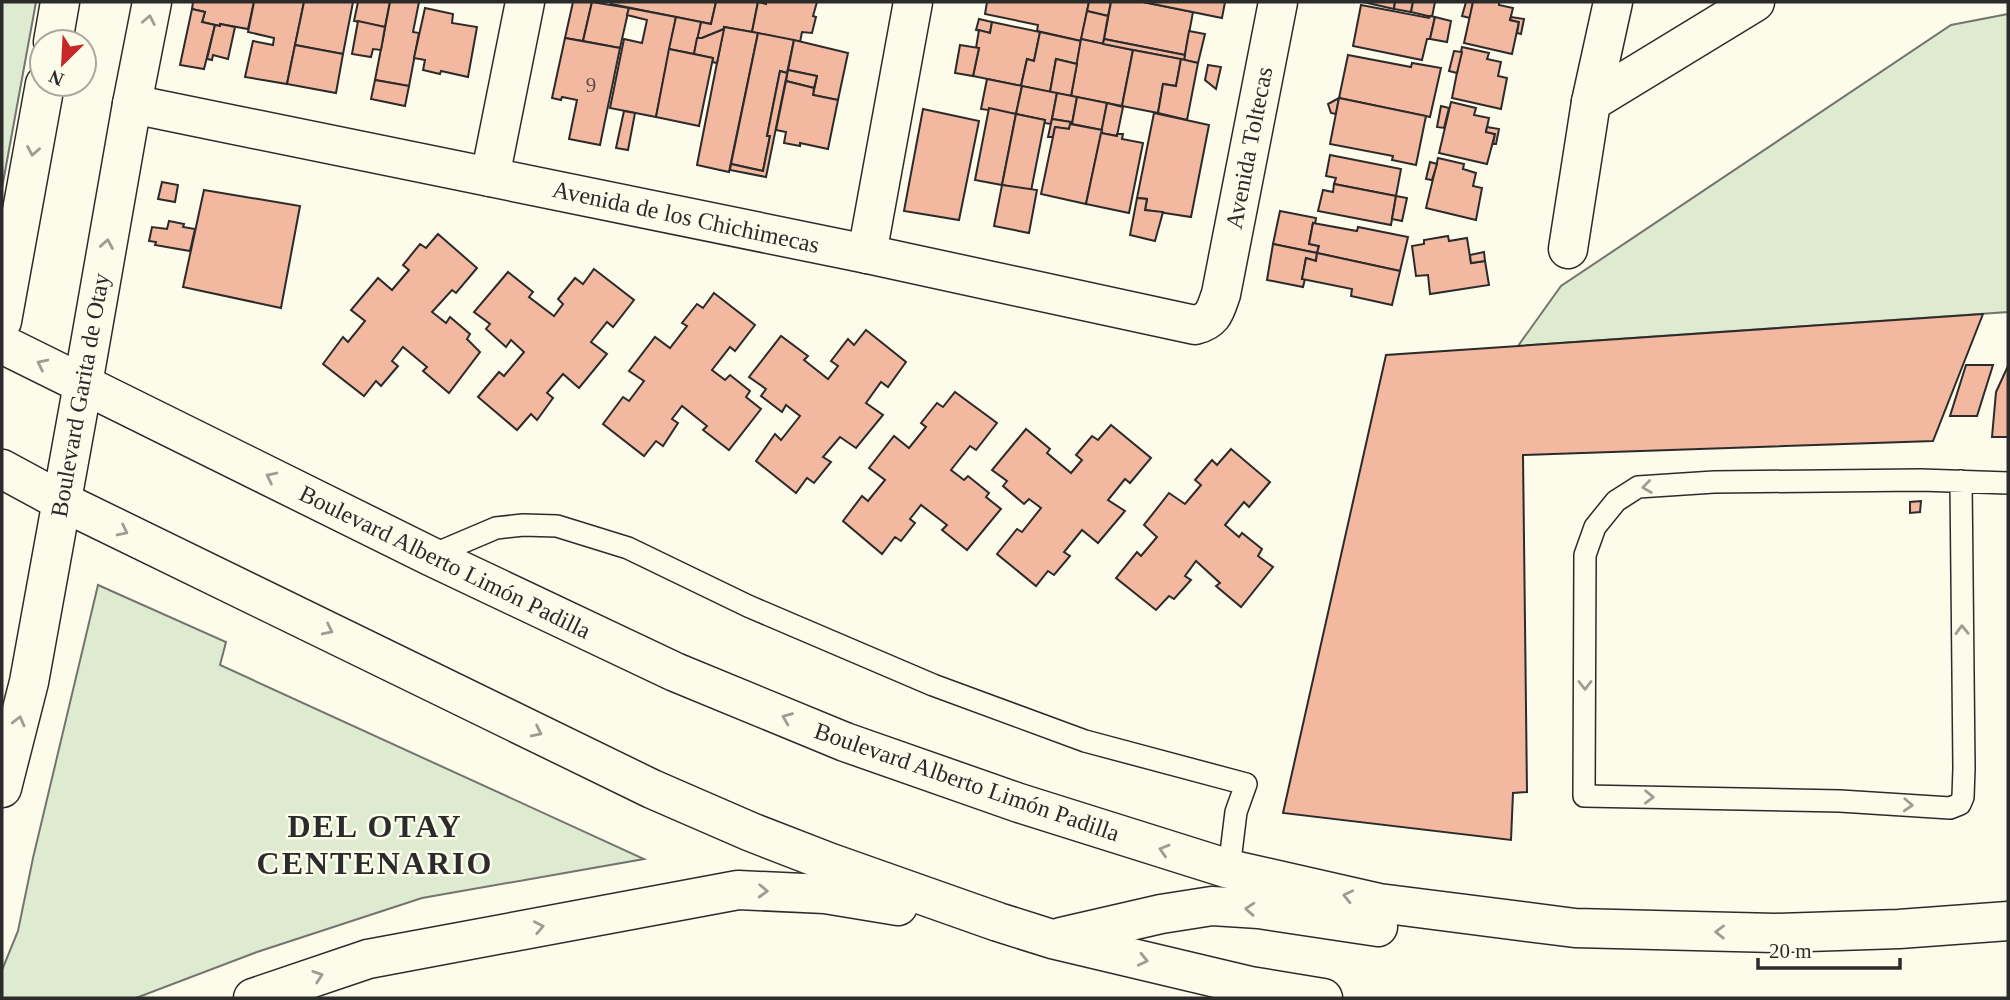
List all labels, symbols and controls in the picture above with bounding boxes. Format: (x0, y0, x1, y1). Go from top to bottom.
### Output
one-way arrow (140, 14, 155, 26)
north arrow (28, 28, 98, 98)
street label: Avenida Toltecas (1221, 65, 1277, 231)
text: N (46, 66, 67, 90)
house number: 9 (586, 73, 596, 97)
one-way arrow (26, 145, 41, 157)
street label: Avenida de los Chichimecas (550, 176, 822, 258)
one-way arrow (99, 238, 114, 250)
street label: Boulevard Garita de Otay (46, 271, 114, 519)
one-way arrow (37, 358, 49, 372)
one-way arrow (265, 472, 278, 486)
street label: Boulevard Alberto Limón Padilla (295, 480, 595, 644)
one-way arrow (1641, 480, 1652, 495)
one-way arrow (116, 522, 128, 536)
one-way arrow (321, 622, 333, 636)
one-way arrow (1954, 624, 1970, 635)
one-way arrow (1577, 680, 1593, 691)
one-way arrow (782, 713, 794, 727)
one-way arrow (11, 716, 25, 728)
street label: Boulevard Alberto Limón Padilla (811, 718, 1123, 847)
one-way arrow (530, 724, 542, 738)
one-way arrow (1644, 789, 1654, 805)
one-way arrow (1903, 798, 1914, 813)
district label: DEL OTAY CENTENARIO (257, 808, 493, 881)
one-way arrow (1158, 843, 1170, 858)
one-way arrow (758, 884, 769, 899)
one-way arrow (1342, 890, 1354, 905)
one-way arrow (1244, 902, 1255, 917)
one-way arrow (533, 920, 545, 935)
one-way arrow (1714, 924, 1725, 940)
scale bar (1758, 926, 1900, 970)
text: 20 m (1769, 939, 1812, 963)
one-way arrow (1136, 952, 1148, 966)
one-way arrow (311, 970, 323, 985)

